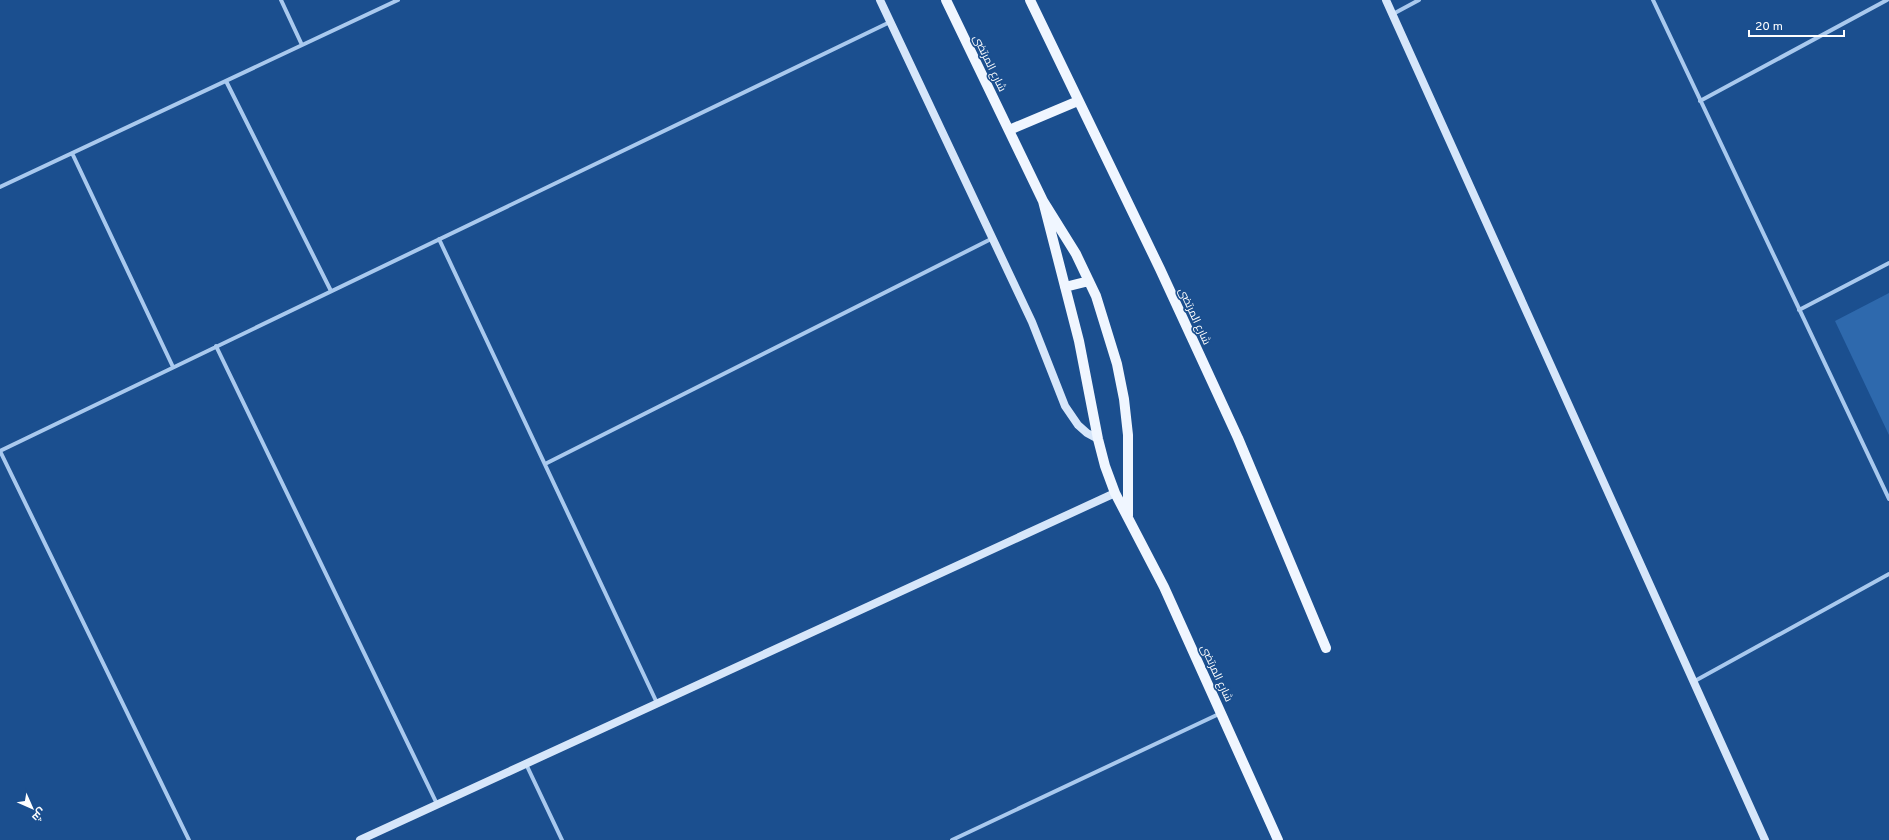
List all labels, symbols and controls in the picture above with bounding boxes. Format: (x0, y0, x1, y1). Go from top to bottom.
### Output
scale bar (1749, 12, 1844, 38)
text: 20 m (1755, 19, 1783, 35)
street label: شارع المرتضى (969, 33, 1009, 94)
street label: شارع المرتضى (1175, 286, 1213, 347)
street label: شارع المرتضى (1197, 643, 1235, 704)
north arrow (12, 788, 52, 828)
text: ش (28, 804, 48, 824)

